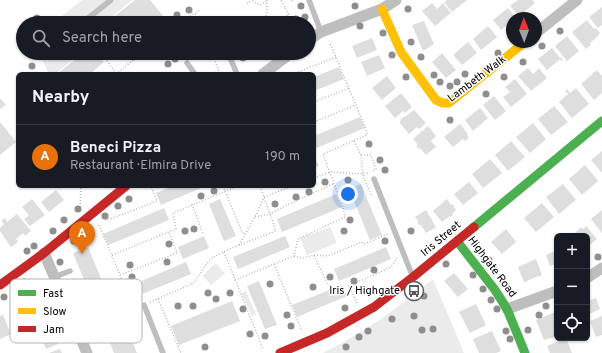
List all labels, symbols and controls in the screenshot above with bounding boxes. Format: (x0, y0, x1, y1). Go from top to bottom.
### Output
north arrow (506, 12, 542, 48)
search box (16, 16, 316, 60)
icon: search (30, 27, 52, 49)
text: Search here (62, 29, 142, 48)
street label: Lambeth Walk (445, 52, 509, 106)
text: Nearby (32, 87, 89, 109)
text: Beneci Pizza (70, 139, 161, 158)
text: A (40, 149, 50, 165)
text: 190 m (265, 149, 300, 165)
text: Restaurant · Elmira Drive (70, 158, 211, 174)
your location (338, 184, 358, 204)
street label: Iris Street (418, 218, 464, 260)
pin: A (69, 221, 95, 254)
map controls (554, 233, 590, 341)
button: + (554, 233, 590, 269)
street label: Highgate Road (464, 234, 520, 300)
button: − (554, 269, 590, 305)
legend (10, 279, 142, 343)
bus stop icon: Iris / Highgate (403, 280, 425, 302)
place label: Iris / Highgate (329, 284, 400, 298)
text: Fast (43, 287, 63, 301)
text: Slow (43, 305, 66, 319)
button: locate (554, 305, 590, 341)
text: Jam (43, 323, 64, 337)

